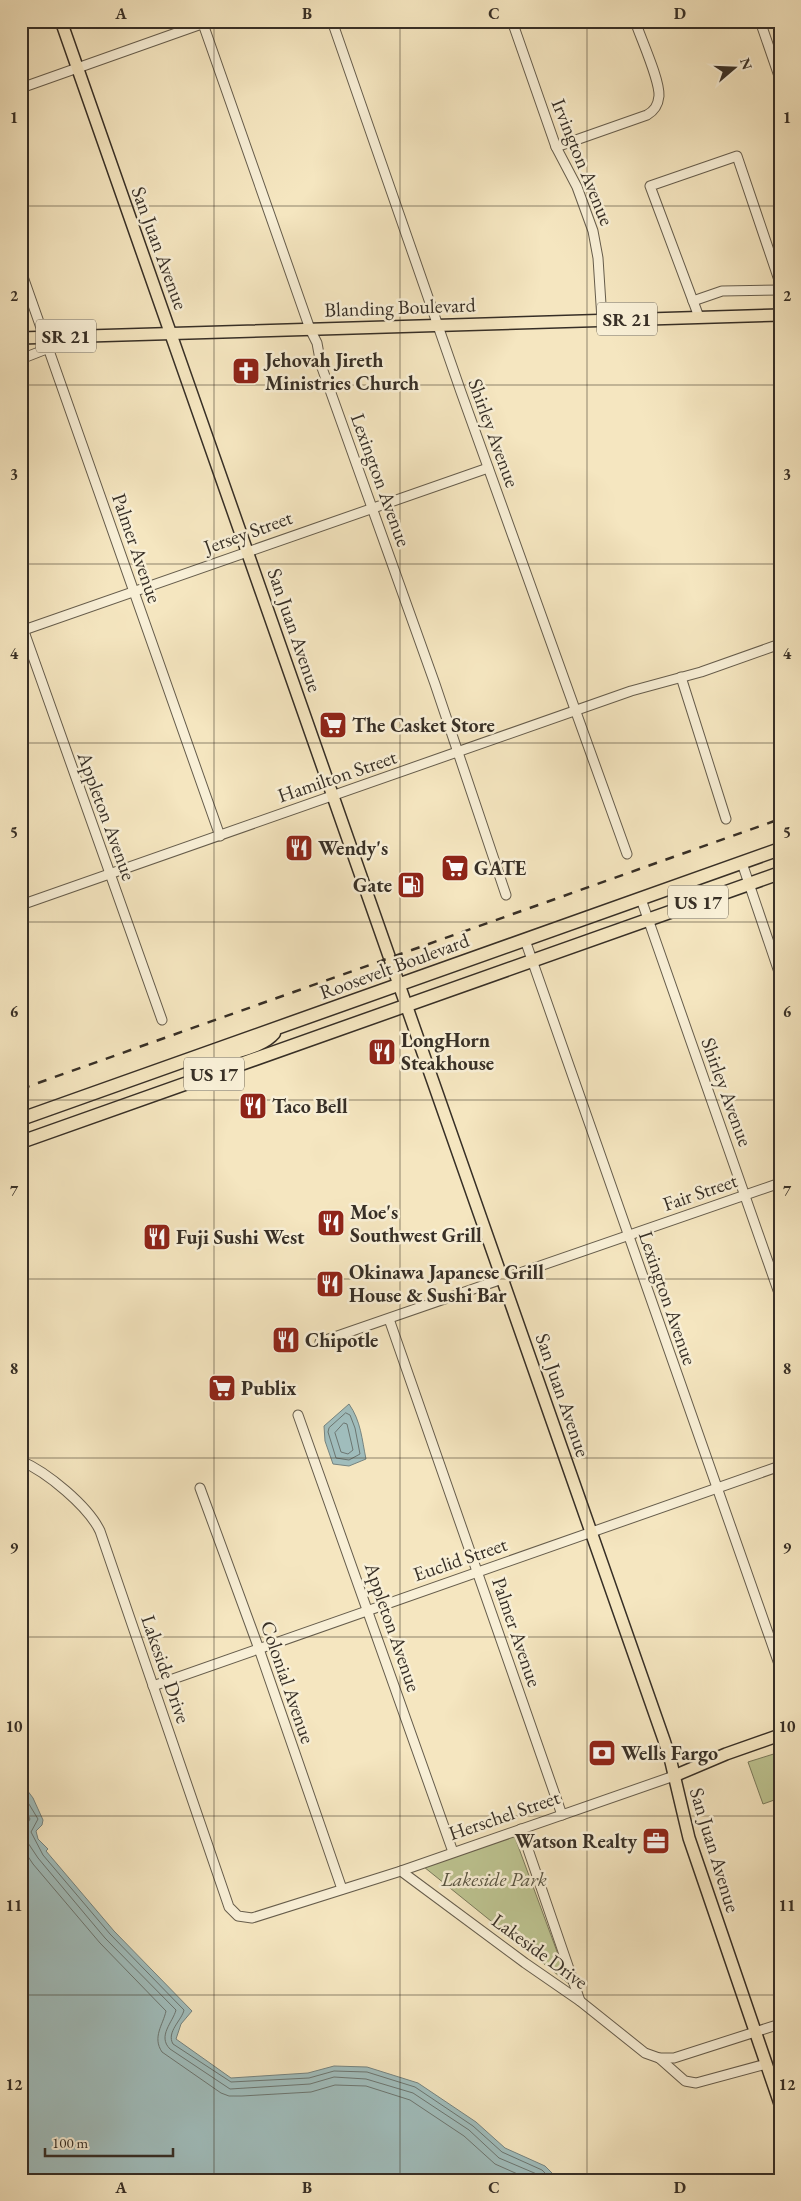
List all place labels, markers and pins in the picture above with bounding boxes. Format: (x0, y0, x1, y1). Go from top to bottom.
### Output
place label: Jehovah Jireth Ministries Church (263, 347, 419, 396)
church icon: Jehovah Jireth Ministries Church (231, 356, 261, 386)
supermarket icon: The Casket Store (318, 710, 348, 740)
place label: The Casket Store (352, 712, 495, 738)
restaurant icon: Wendy's (284, 833, 314, 863)
place label: Wendy's (318, 835, 388, 861)
supermarket icon: GATE (440, 853, 470, 883)
place label: GATE (474, 855, 527, 881)
fuel station icon: Gate (396, 870, 426, 900)
place label: Gate (353, 872, 392, 898)
place label: LongHorn Steakhouse (401, 1027, 494, 1076)
restaurant icon: LongHorn Steakhouse (367, 1037, 397, 1067)
restaurant icon: Taco Bell (238, 1091, 268, 1121)
place label: Taco Bell (272, 1093, 348, 1119)
place label: Moe's Southwest Grill (350, 1199, 482, 1248)
restaurant icon: Moe's Southwest Grill (316, 1208, 346, 1238)
restaurant icon: Fuji Sushi West (142, 1222, 172, 1252)
place label: Fuji Sushi West (176, 1224, 305, 1250)
place label: Okinawa Japanese Grill House & Sushi Bar (349, 1259, 544, 1308)
restaurant icon: Okinawa Japanese Grill House & Sushi Bar (315, 1269, 345, 1299)
restaurant icon: Chipotle (271, 1325, 301, 1355)
place label: Chipotle (305, 1327, 378, 1353)
supermarket icon: Publix (207, 1373, 237, 1403)
place label: Publix (241, 1375, 296, 1401)
bank icon: Wells Fargo (587, 1738, 617, 1768)
place label: Wells Fargo (621, 1740, 718, 1766)
office icon: Watson Realty (641, 1826, 671, 1856)
place label: Watson Realty (514, 1828, 637, 1854)

